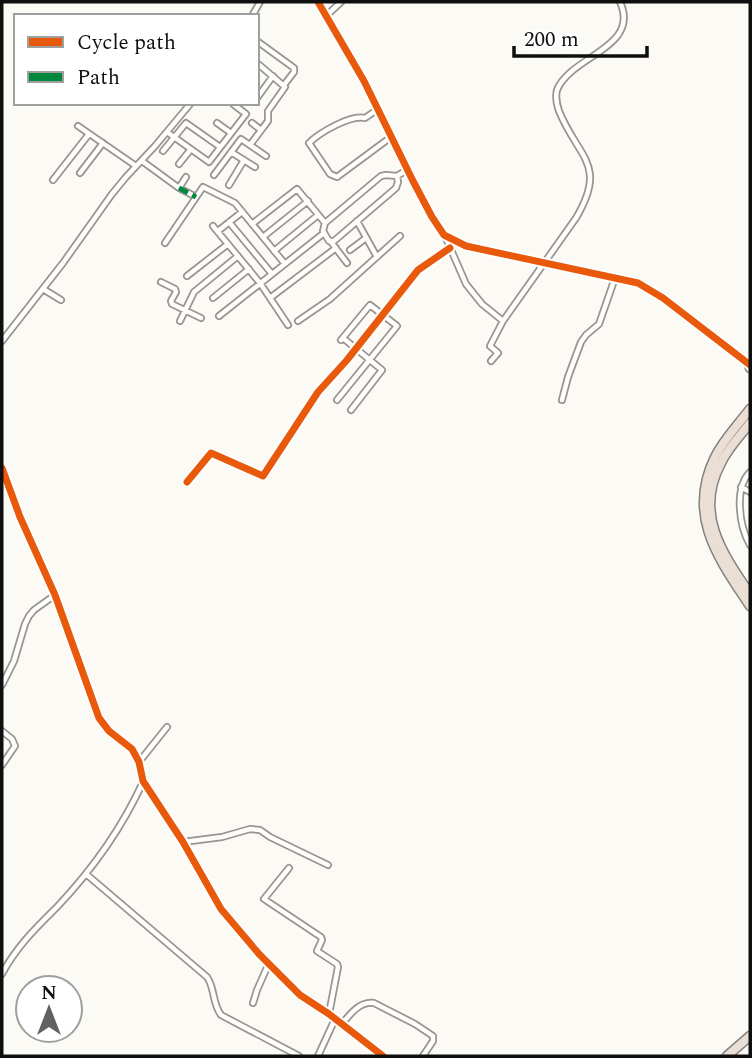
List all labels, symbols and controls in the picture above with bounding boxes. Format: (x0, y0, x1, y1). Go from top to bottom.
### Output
legend (14, 14, 259, 105)
scale bar (514, 14, 647, 58)
text: 200 m (524, 24, 579, 56)
text: Cycle path (77, 27, 176, 59)
text: Path (77, 62, 120, 94)
north arrow (14, 974, 84, 1044)
text: N (41, 979, 57, 1008)

